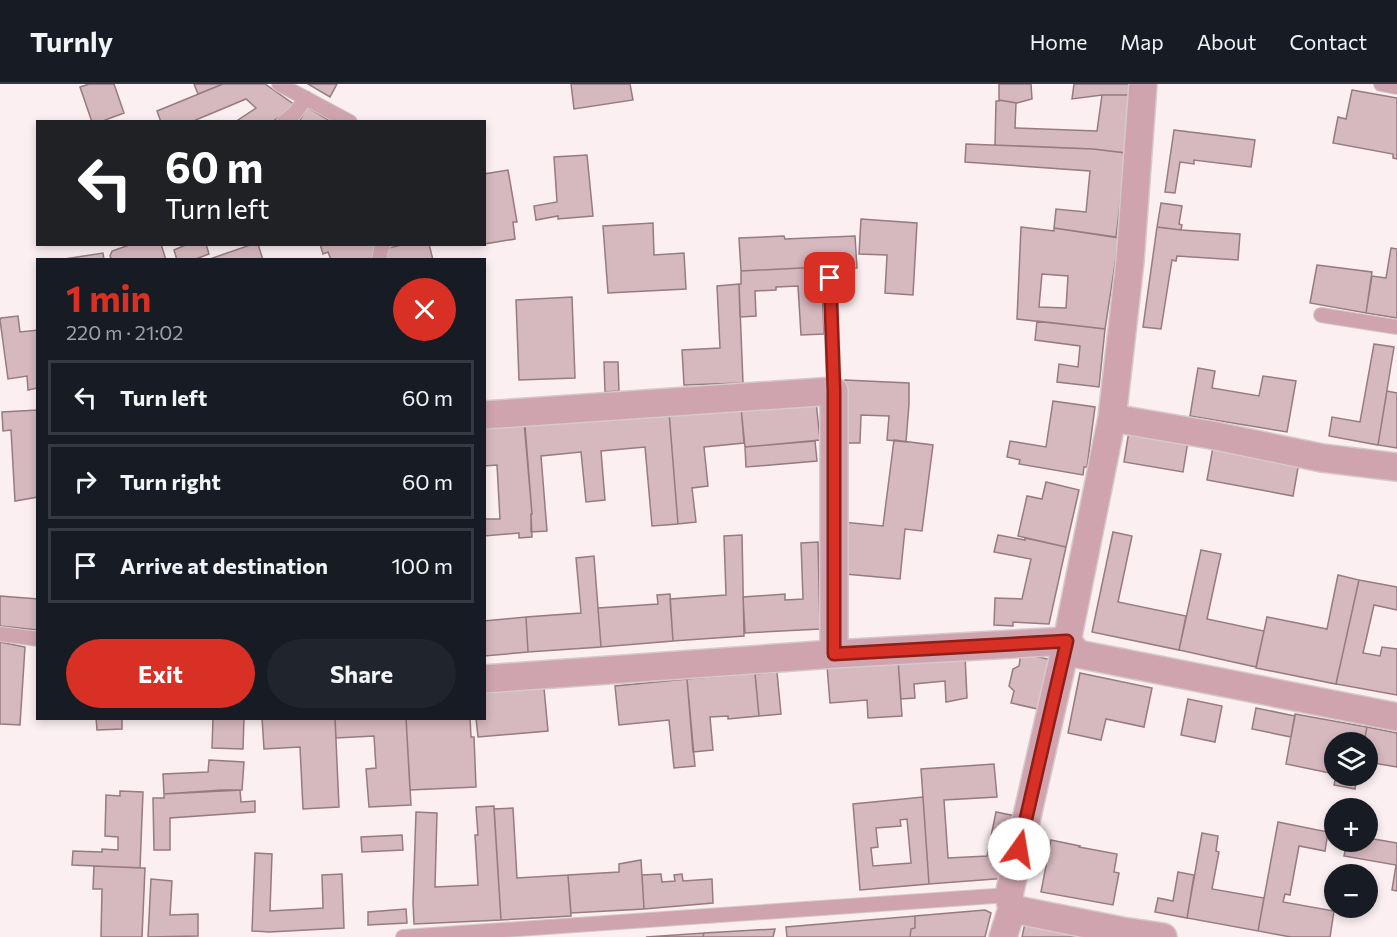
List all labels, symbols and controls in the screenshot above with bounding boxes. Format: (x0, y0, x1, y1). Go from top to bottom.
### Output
text: Turnly (30, 24, 113, 58)
text: Home (1030, 29, 1087, 54)
text: Map (1120, 29, 1164, 54)
text: About (1197, 29, 1256, 54)
text: Contact (1289, 29, 1367, 54)
text: 60 m (165, 140, 264, 192)
icon: left (66, 144, 144, 222)
text: Turn left (165, 192, 269, 225)
pin (804, 252, 855, 303)
icon: arrive (813, 261, 846, 294)
text: 1 min (66, 275, 151, 319)
button: close (393, 278, 456, 341)
text: 220 m · 21:02 (66, 320, 183, 344)
icon: left (69, 381, 102, 414)
text: Turn left (120, 384, 207, 411)
text: 60 m (402, 384, 453, 411)
icon: right (69, 465, 102, 498)
text: Turn right (120, 468, 221, 495)
text: 60 m (402, 468, 453, 495)
icon: arrive (69, 549, 102, 582)
text: Arrive at destination (120, 552, 328, 579)
text: 100 m (391, 552, 453, 579)
button: Exit (66, 639, 255, 708)
button: Share (267, 639, 456, 708)
map controls (1324, 732, 1378, 918)
button: layers (1324, 732, 1378, 786)
button: + (1324, 798, 1378, 852)
position arrow (987, 817, 1051, 881)
button: − (1324, 864, 1378, 918)

